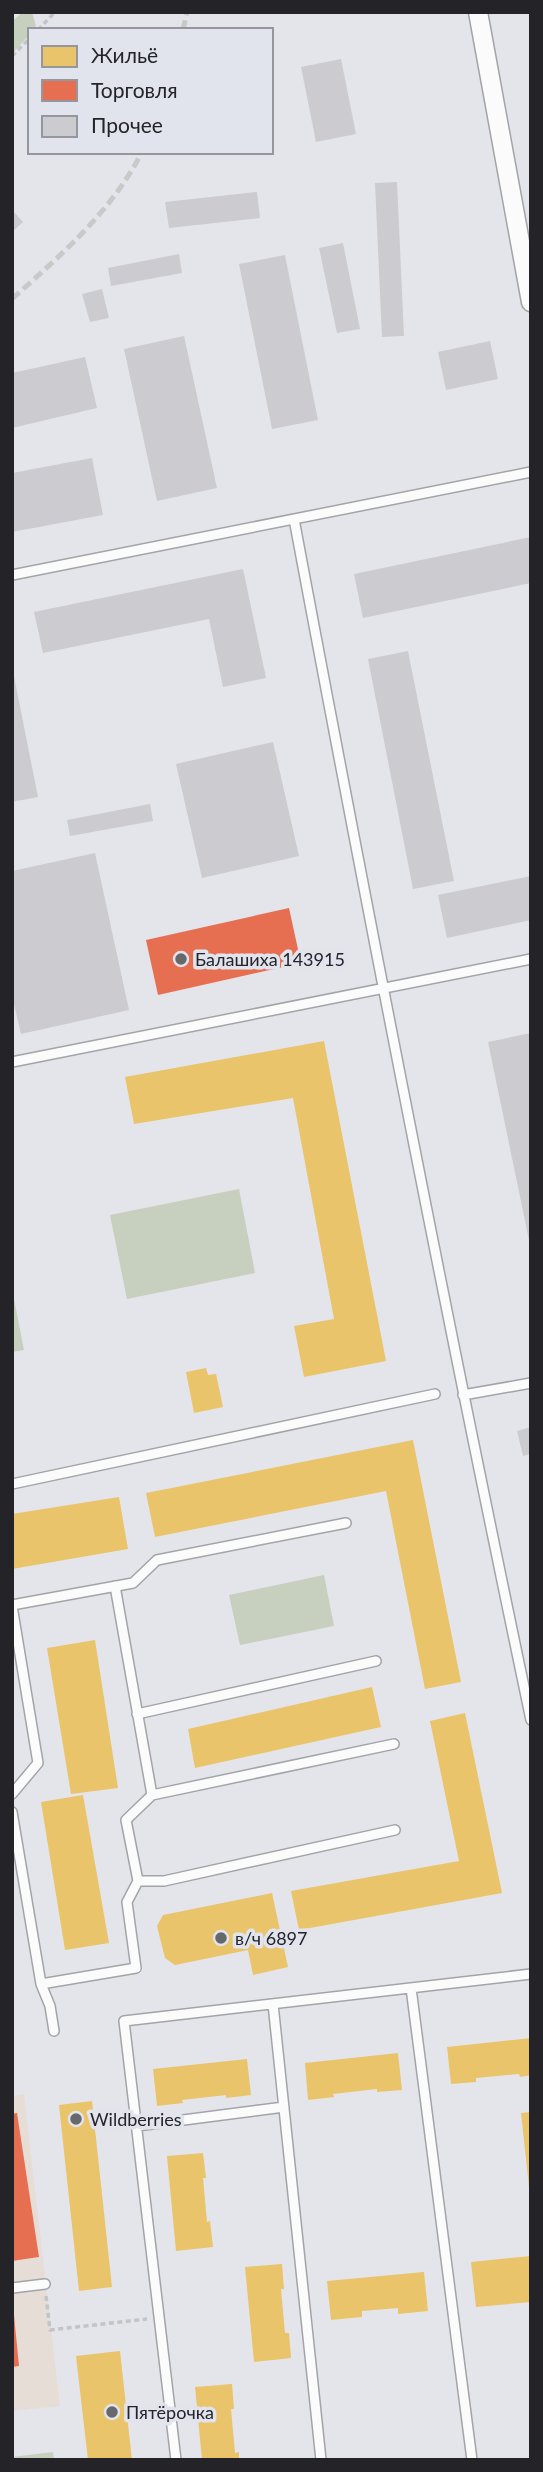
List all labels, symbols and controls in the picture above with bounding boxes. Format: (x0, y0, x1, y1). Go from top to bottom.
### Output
legend (28, 28, 273, 154)
text: Жильё (91, 42, 158, 67)
text: Торговля (91, 77, 178, 102)
text: Прочее (91, 112, 163, 137)
place label: Балашиха 143915 (195, 948, 345, 970)
marker: Балашиха 143915 (173, 951, 189, 967)
place label: в/ч 6897 (235, 1927, 308, 1949)
marker: в/ч 6897 (213, 1930, 229, 1946)
place label: Wildberries (90, 2108, 182, 2130)
marker: Wildberries (68, 2111, 84, 2127)
place label: Пятёрочка (126, 2401, 214, 2423)
marker: Пятёрочка (104, 2404, 120, 2420)

